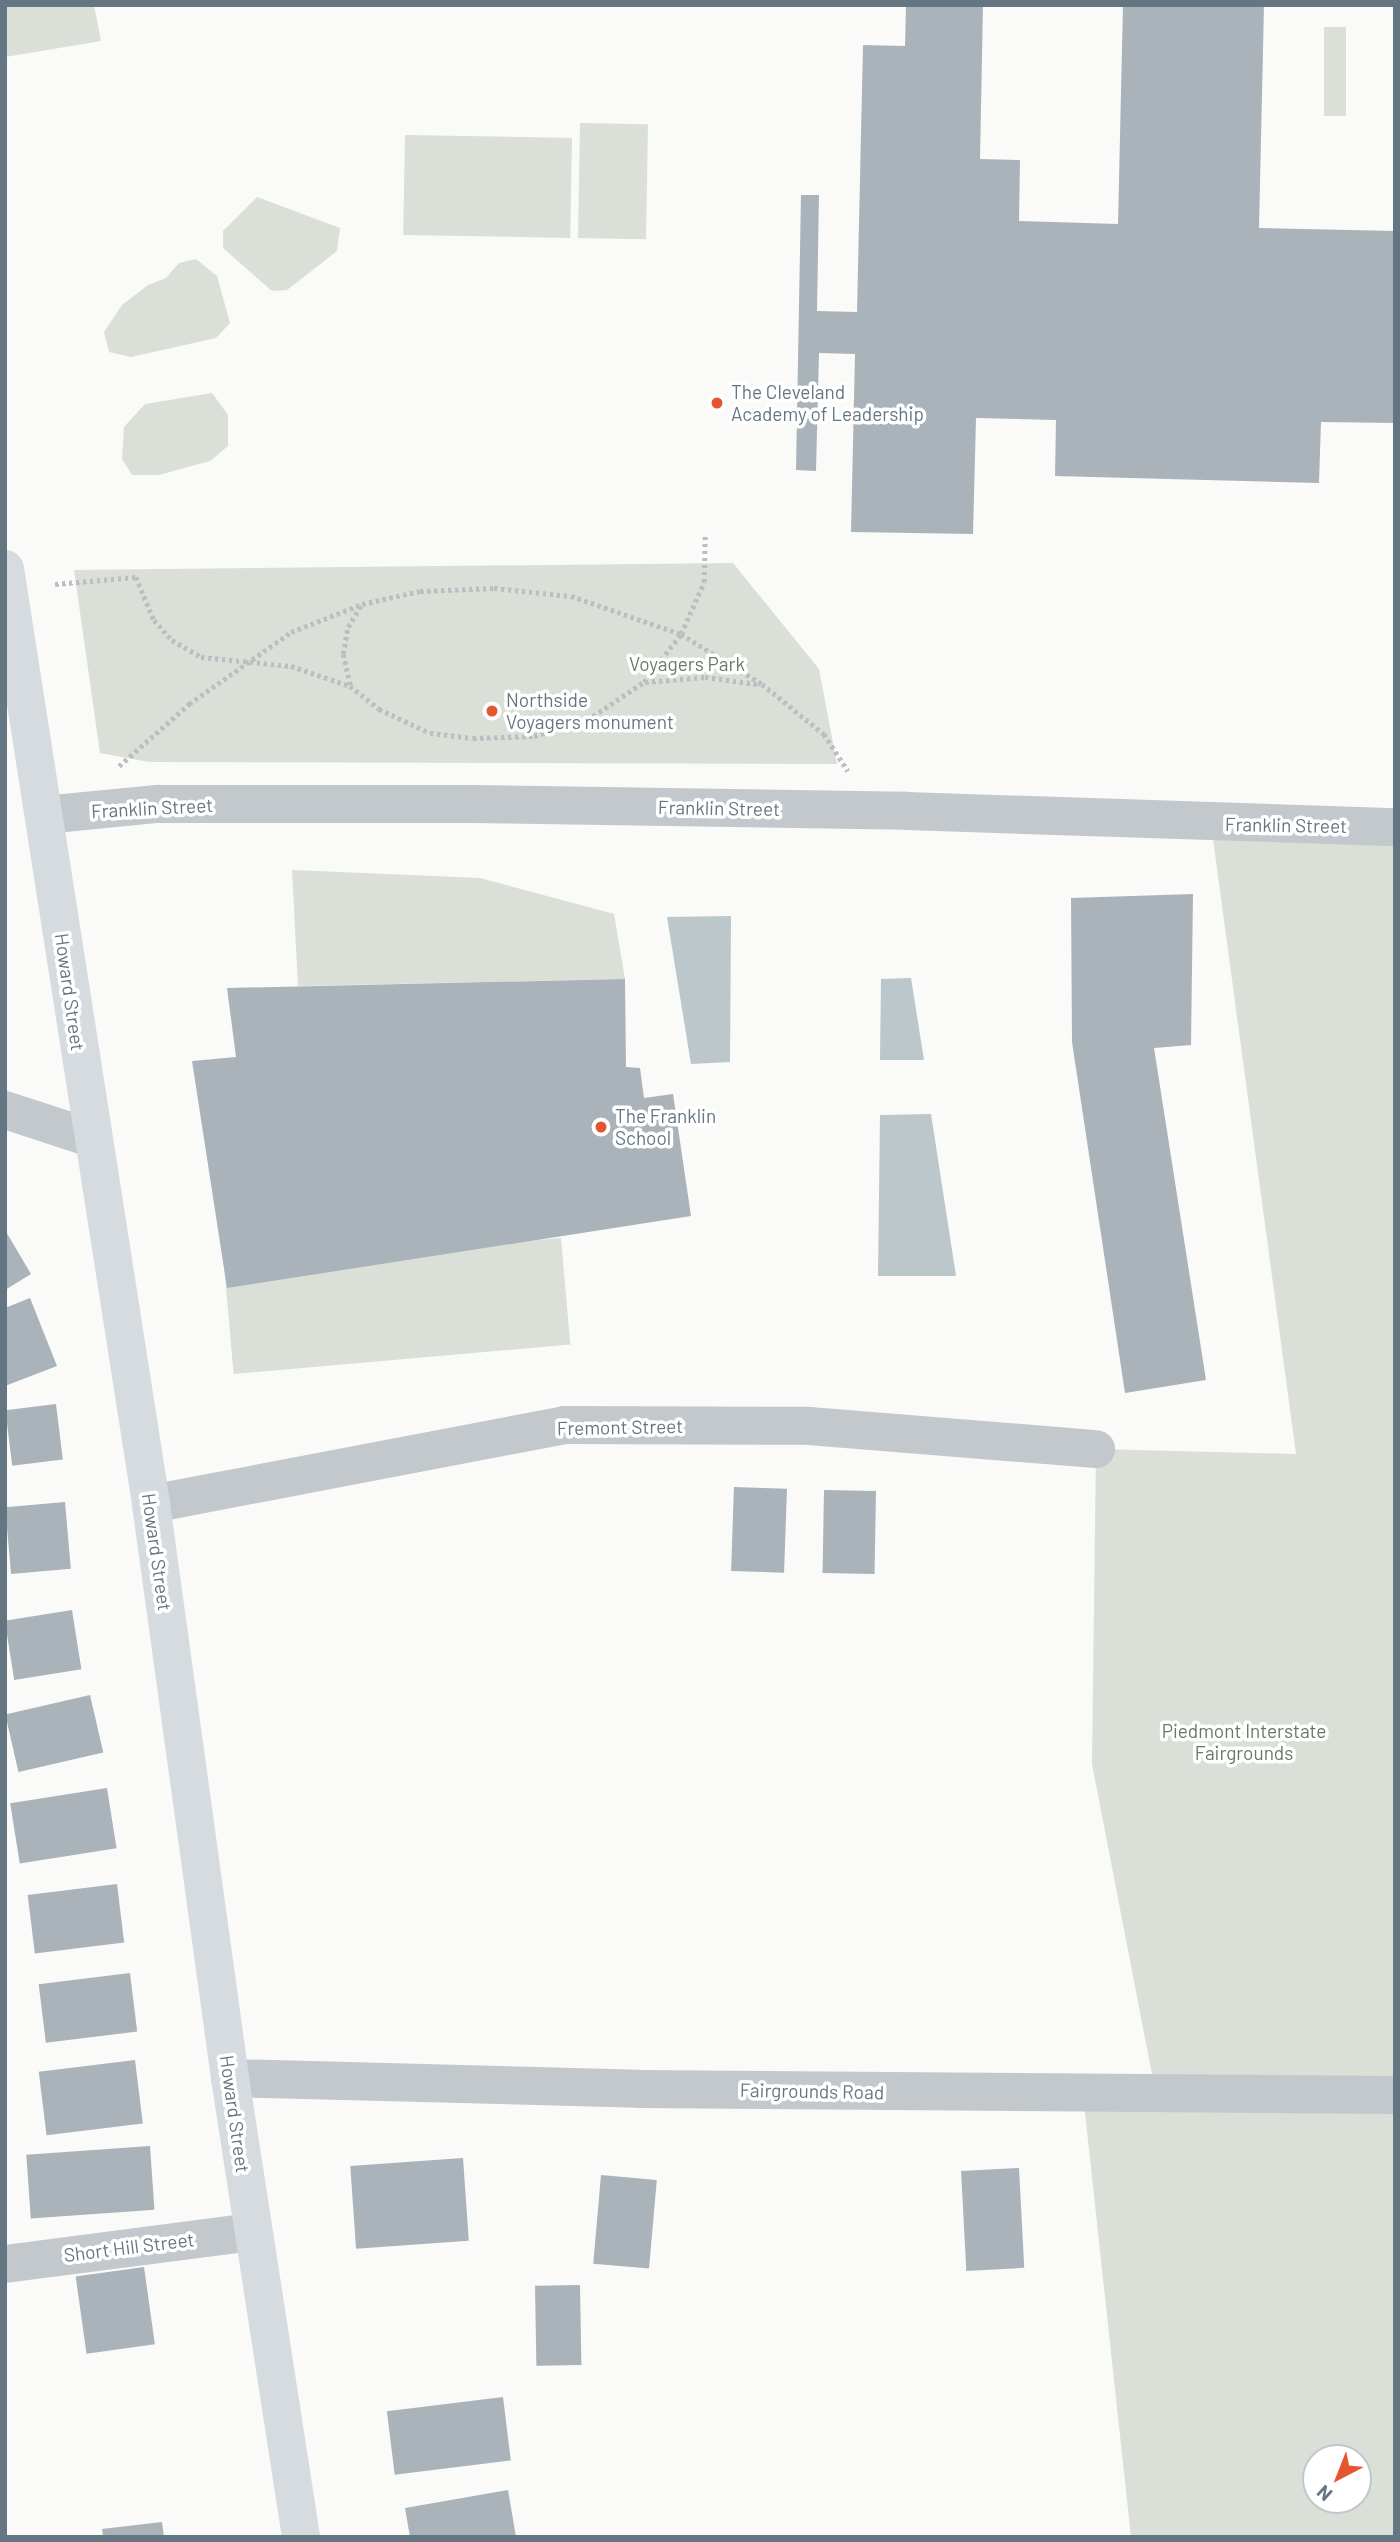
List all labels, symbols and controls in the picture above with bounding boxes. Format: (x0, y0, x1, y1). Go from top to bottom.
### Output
place label: The Cleveland Academy of Leadership (731, 381, 924, 425)
marker: The Cleveland Academy of Leadership (709, 395, 725, 411)
park label: Voyagers Park (629, 653, 745, 675)
place label: Northside Voyagers monument (506, 689, 674, 733)
marker: Northside Voyagers monument (484, 703, 500, 719)
street label: Franklin Street (90, 793, 214, 823)
street label: Franklin Street (658, 796, 780, 820)
street label: Franklin Street (1225, 813, 1347, 837)
street label: Howard Street (50, 932, 90, 1052)
place label: The Franklin School (615, 1105, 716, 1149)
marker: The Franklin School (593, 1119, 609, 1135)
street label: Fremont Street (557, 1414, 683, 1440)
street label: Howard Street (137, 1492, 177, 1612)
park label: Piedmont Interstate Fairgrounds (1162, 1720, 1326, 1764)
street label: Howard Street (215, 2054, 255, 2174)
street label: Fairgrounds Road (740, 2078, 884, 2104)
street label: Short Hill Street (63, 2228, 195, 2266)
north arrow (1302, 2444, 1372, 2514)
text: N (1312, 2481, 1336, 2506)

